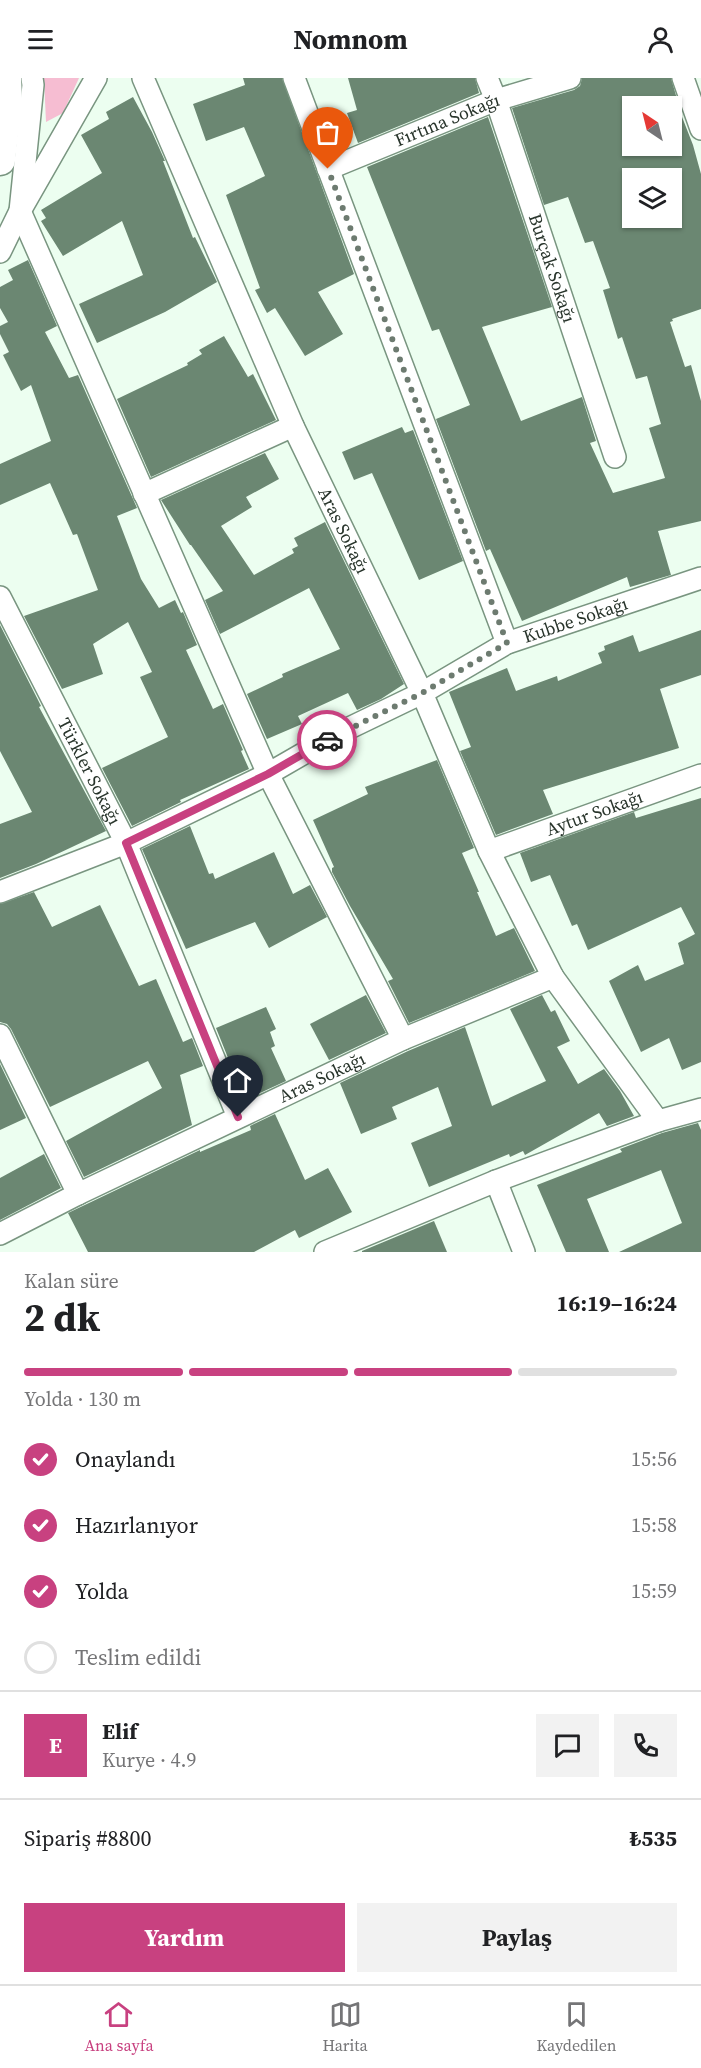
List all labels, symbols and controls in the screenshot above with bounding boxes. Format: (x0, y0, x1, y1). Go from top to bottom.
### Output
text: Nomnom (293, 21, 408, 58)
icon: menu (24, 23, 57, 56)
icon: person (644, 23, 677, 56)
street label: Fırtına Sokağı (391, 87, 502, 152)
north arrow (622, 96, 682, 156)
map controls (622, 96, 682, 228)
pin (302, 107, 353, 169)
icon: bag (311, 116, 344, 149)
button: layers (622, 168, 682, 228)
street label: Burçak Sokağı (523, 210, 582, 326)
street label: Aras Sokağı (312, 483, 375, 578)
street label: Kubbe Sokağı (520, 590, 631, 649)
courier (297, 710, 357, 770)
street label: Türkler Sokağı (52, 713, 128, 829)
icon: car (311, 724, 344, 757)
street label: Aytur Sokağı (542, 784, 646, 842)
street label: Aras Sokağı (274, 1046, 369, 1108)
pin (212, 1055, 263, 1117)
icon: home (221, 1064, 254, 1097)
text: Kalan süre (24, 1267, 119, 1295)
text: 16:19–16:24 (557, 1288, 677, 1318)
text: 2 dk (24, 1291, 100, 1344)
text: Yolda · 130 m (24, 1385, 141, 1413)
icon: check (24, 1443, 57, 1476)
text: Onaylandı (75, 1444, 175, 1474)
text: 15:56 (631, 1445, 677, 1473)
icon: check (24, 1509, 57, 1542)
text: Hazırlanıyor (75, 1510, 198, 1540)
text: 15:58 (631, 1511, 677, 1539)
icon: check (24, 1575, 57, 1608)
text: Yolda (75, 1576, 129, 1606)
text: 15:59 (631, 1577, 677, 1605)
text: Teslim edildi (75, 1642, 201, 1672)
button: chat (536, 1714, 599, 1777)
button: phone (614, 1714, 677, 1777)
text: Elif (102, 1716, 137, 1746)
text: E (49, 1730, 62, 1760)
text: Kurye · 4.9 (102, 1746, 197, 1774)
text: Sipariş #8800 (24, 1823, 152, 1853)
text: ₺535 (629, 1823, 677, 1853)
button: Yardım (24, 1903, 345, 1972)
button: Paylaş (357, 1903, 677, 1972)
tab: Ana sayfa (84, 1998, 154, 2056)
tab: Harita (322, 1998, 368, 2056)
tab: Kaydedilen (536, 1998, 617, 2056)

